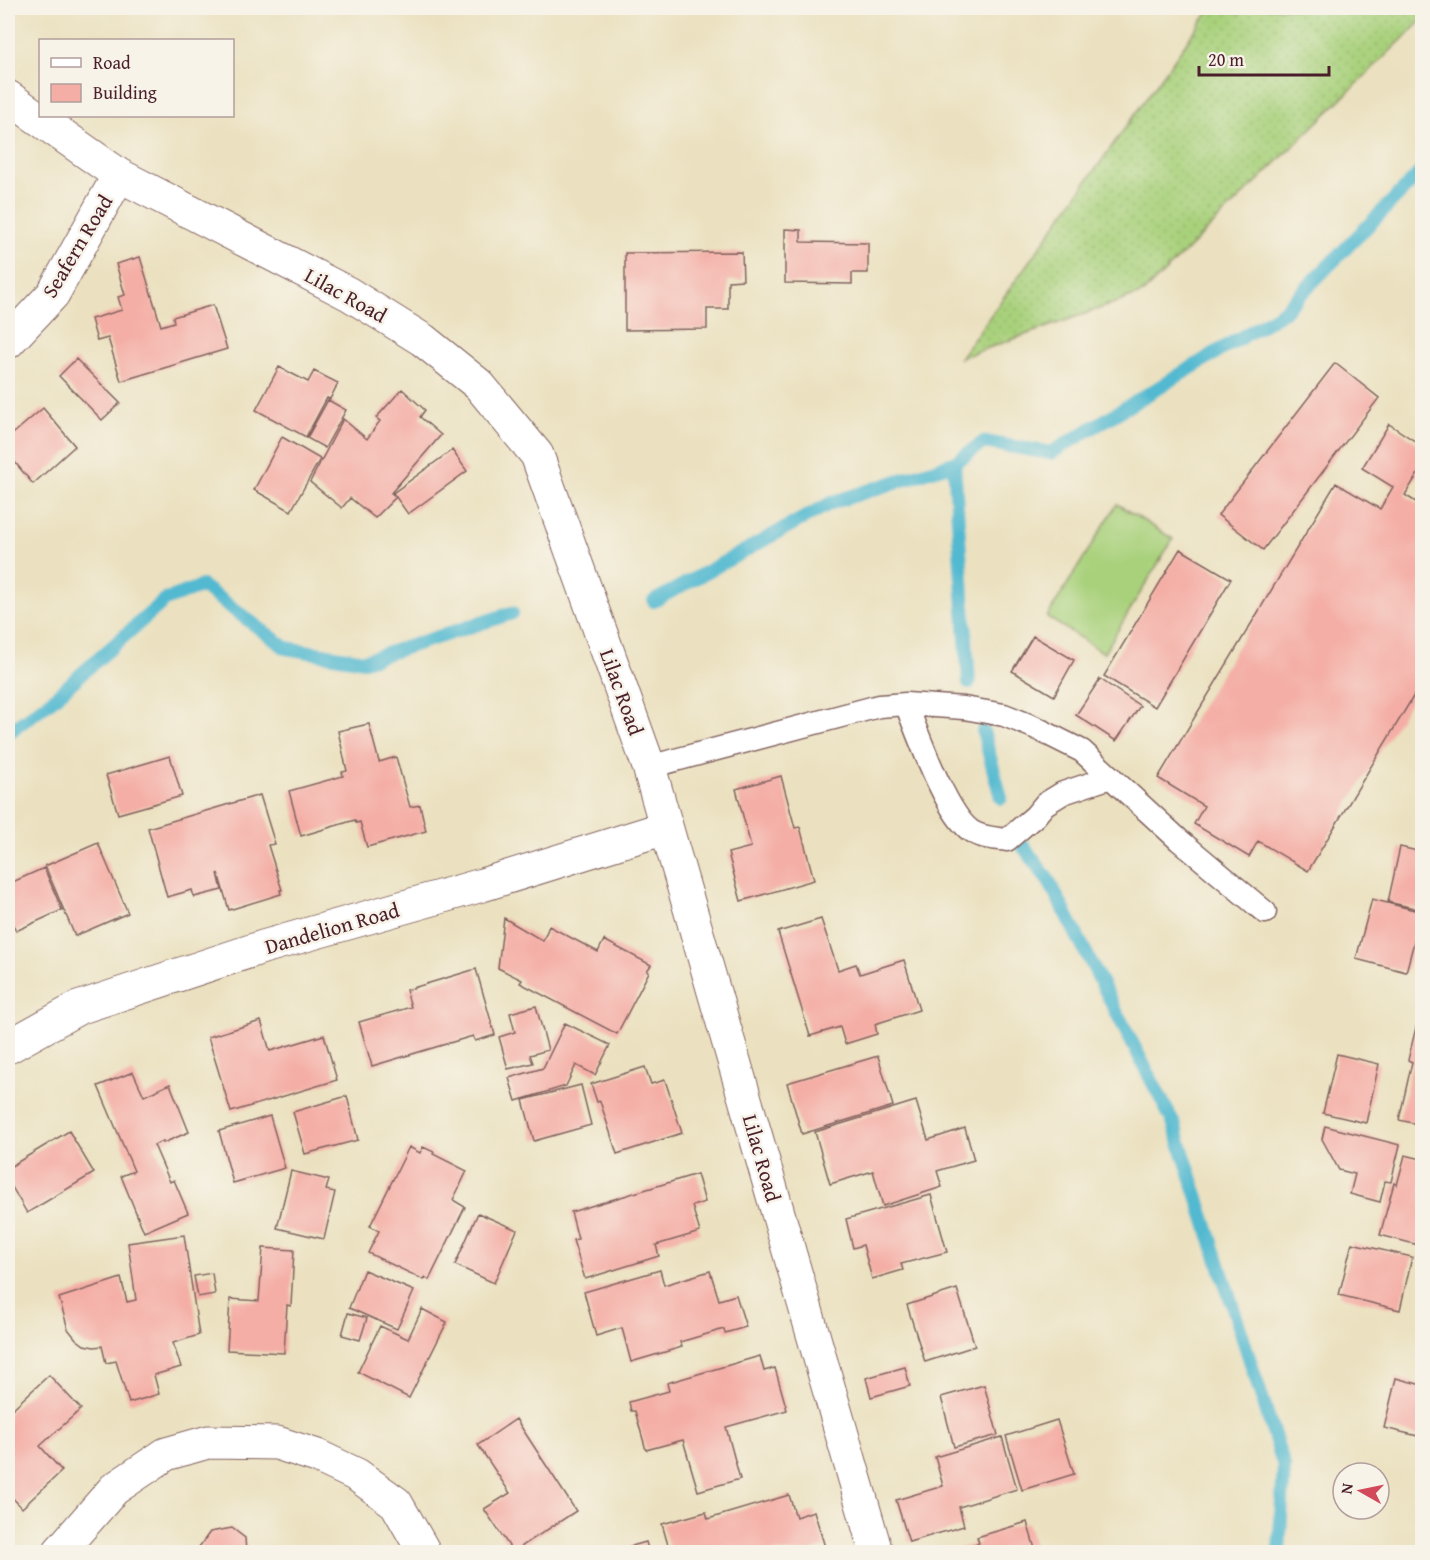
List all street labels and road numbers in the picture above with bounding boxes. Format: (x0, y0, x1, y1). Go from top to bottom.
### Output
street label: Seafern Road (34, 188, 120, 304)
street label: Lilac Road (299, 260, 393, 331)
street label: Lilac Road (592, 644, 652, 740)
street label: Dandelion Road (261, 894, 404, 962)
street label: Lilac Road (735, 1111, 789, 1206)

